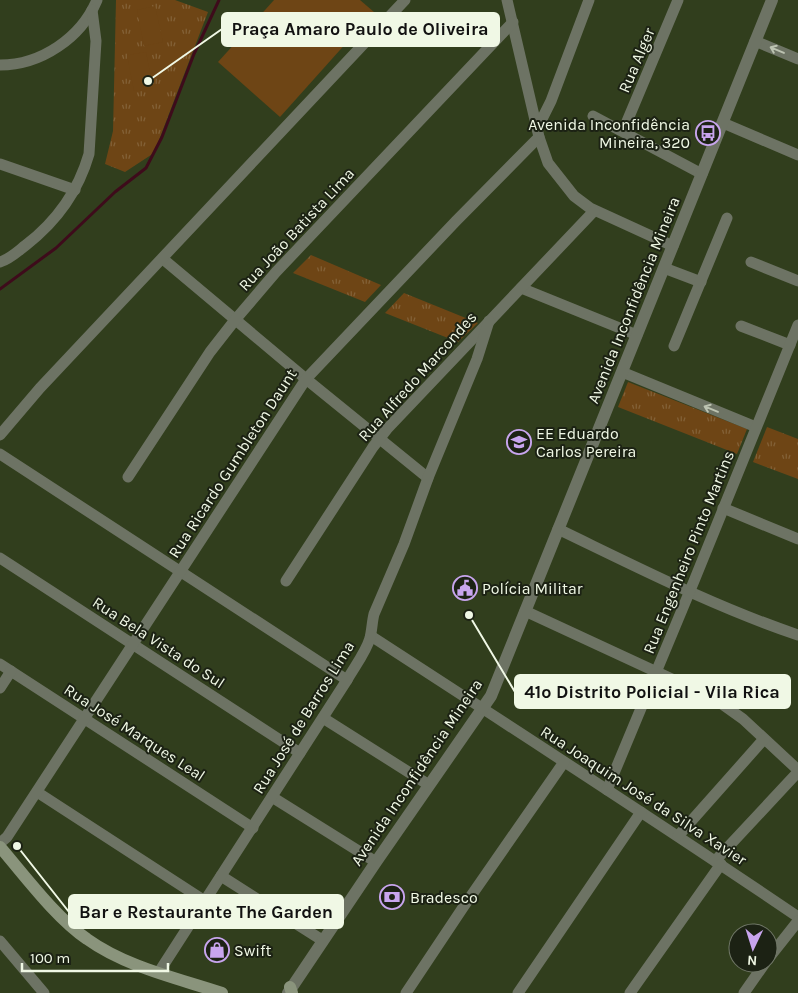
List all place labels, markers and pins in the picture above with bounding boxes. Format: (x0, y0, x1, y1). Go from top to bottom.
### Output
callout: Praça Amaro Paulo de Oliveira (222, 13, 499, 46)
place label: Avenida Inconfidência Mineira, 320 (528, 115, 690, 152)
bus stop icon: Avenida Inconfidência Mineira, 320 (695, 120, 721, 146)
place label: EE Eduardo Carlos Pereira (536, 424, 636, 461)
school or university icon: EE Eduardo Carlos Pereira (506, 429, 532, 455)
public building icon: Polícia Militar (452, 575, 478, 601)
place label: Polícia Militar (482, 579, 583, 598)
callout: 41º Distrito Policial - Vila Rica (515, 675, 790, 708)
bank icon: Bradesco (379, 884, 405, 910)
place label: Bradesco (410, 888, 478, 907)
callout: Bar e Restaurante The Garden (69, 895, 343, 928)
shop icon: Swift (204, 937, 230, 963)
place label: Swift (234, 941, 272, 960)

